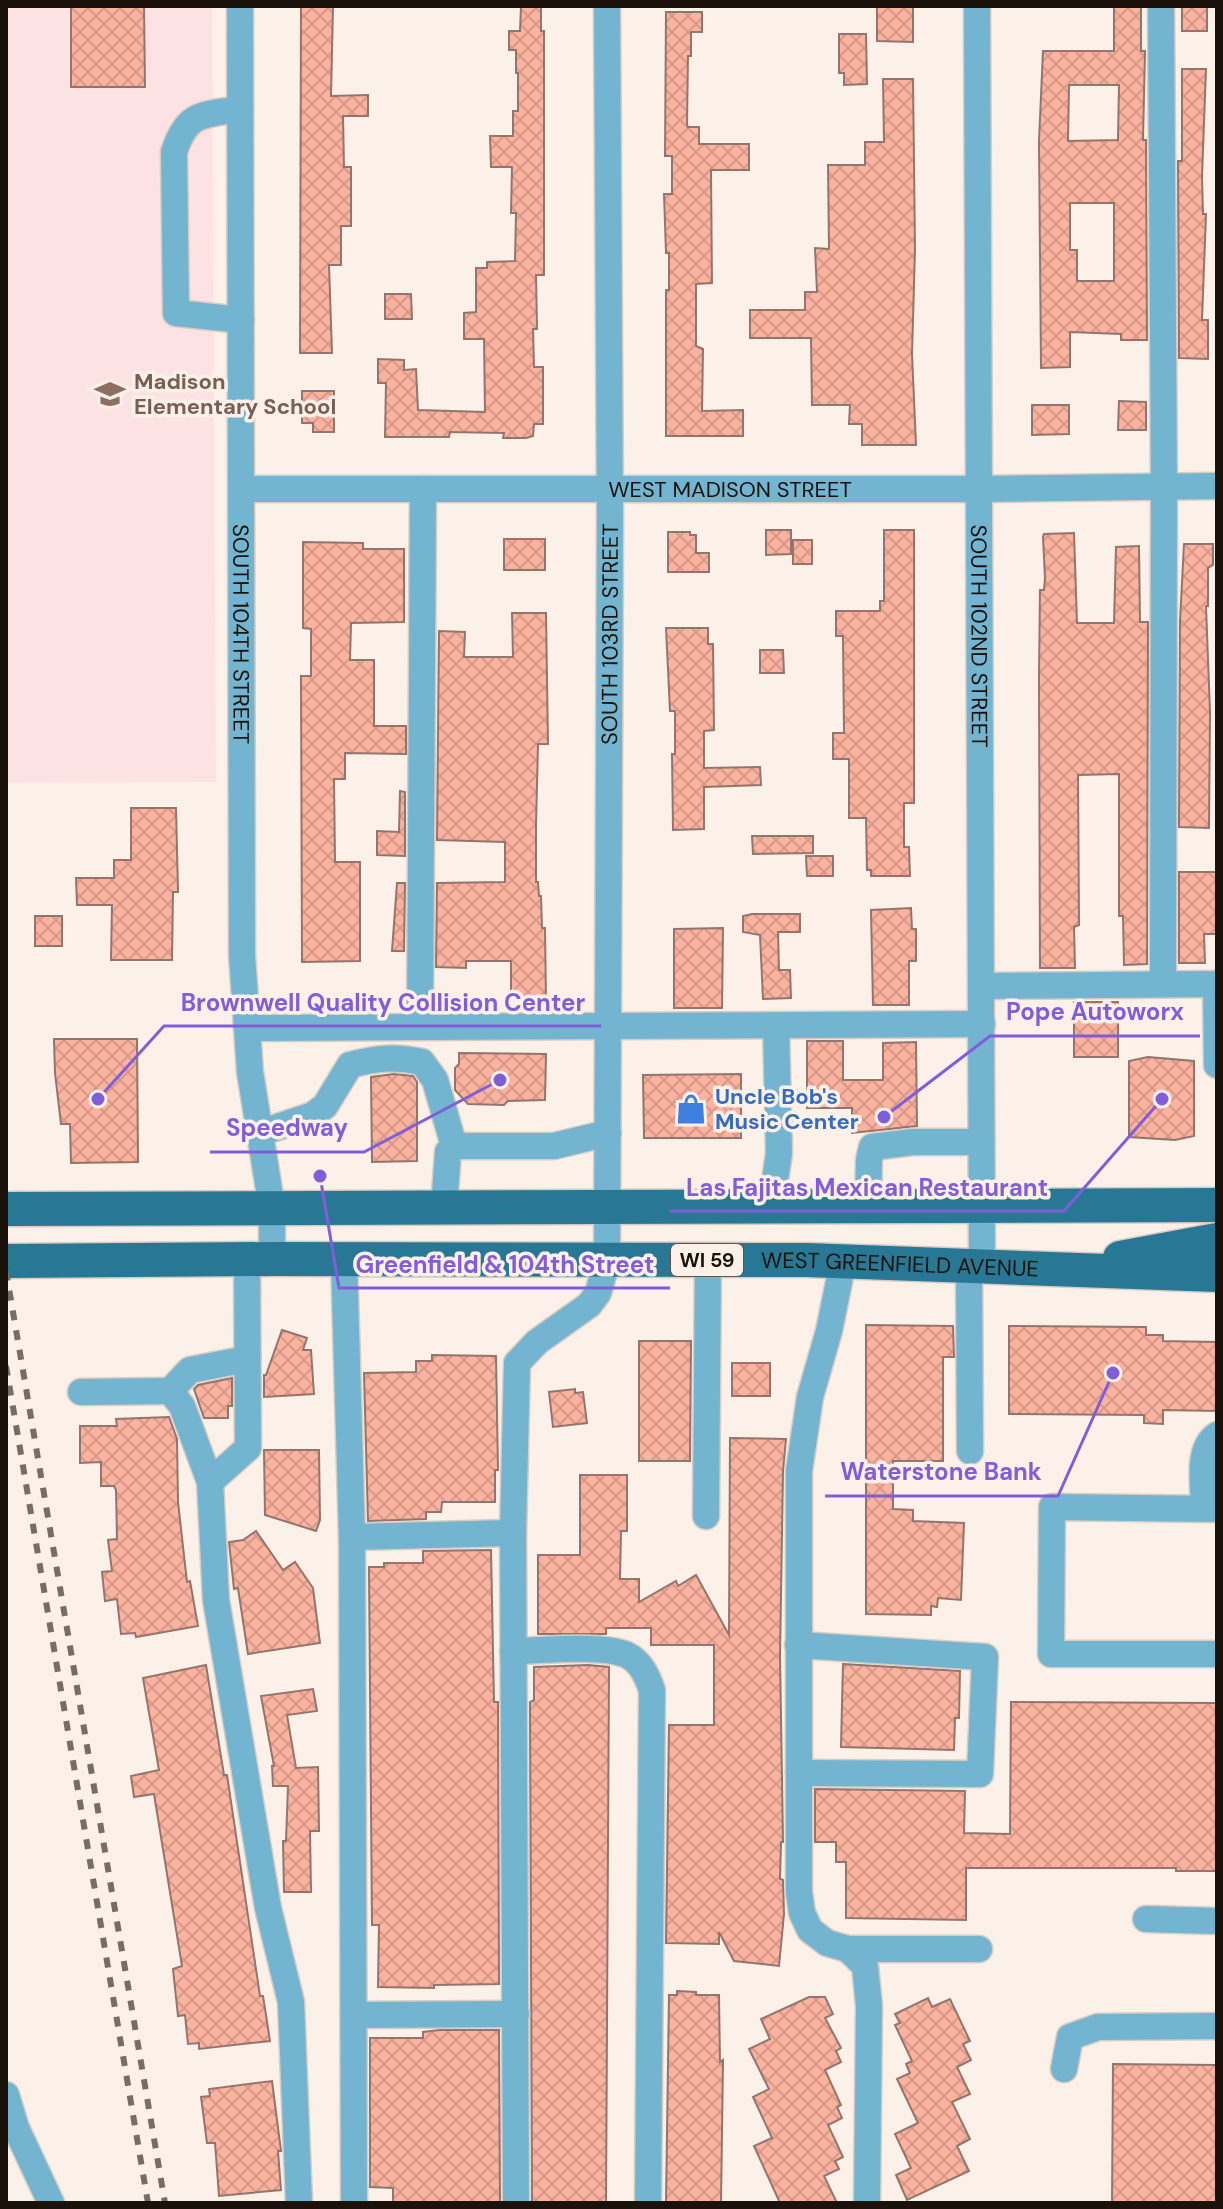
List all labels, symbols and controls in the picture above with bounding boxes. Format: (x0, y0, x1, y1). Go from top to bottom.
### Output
place label: Madison Elementary School (134, 367, 336, 421)
school or university icon: Madison Elementary School (93, 377, 127, 411)
street label: WEST MADISON STREET (608, 475, 852, 504)
street label: SOUTH 103RD STREET (595, 523, 624, 745)
street label: SOUTH 104TH STREET (227, 524, 256, 744)
street label: SOUTH 102ND STREET (965, 524, 994, 748)
callout: Brownwell Quality Collision Center (164, 978, 601, 1026)
text: Brownwell Quality Collision Center (181, 987, 585, 1018)
callout: Pope Autoworx (990, 988, 1200, 1036)
text: Pope Autoworx (1006, 996, 1184, 1027)
place label: Uncle Bob's Music Center (715, 1082, 859, 1136)
shop icon: Uncle Bob's Music Center (674, 1092, 708, 1126)
callout: Speedway (210, 1104, 364, 1152)
text: Speedway (226, 1112, 349, 1143)
callout: Las Fajitas Mexican Restaurant (670, 1163, 1064, 1211)
text: Las Fajitas Mexican Restaurant (686, 1172, 1048, 1203)
callout: Greenfield & 104th Street (339, 1240, 670, 1288)
road number: WI 59 (671, 1244, 743, 1276)
street label: WEST GREENFIELD AVENUE (761, 1245, 1039, 1283)
text: Greenfield & 104th Street (356, 1249, 654, 1280)
callout: Waterstone Bank (825, 1448, 1058, 1496)
text: Waterstone Bank (840, 1456, 1042, 1487)

